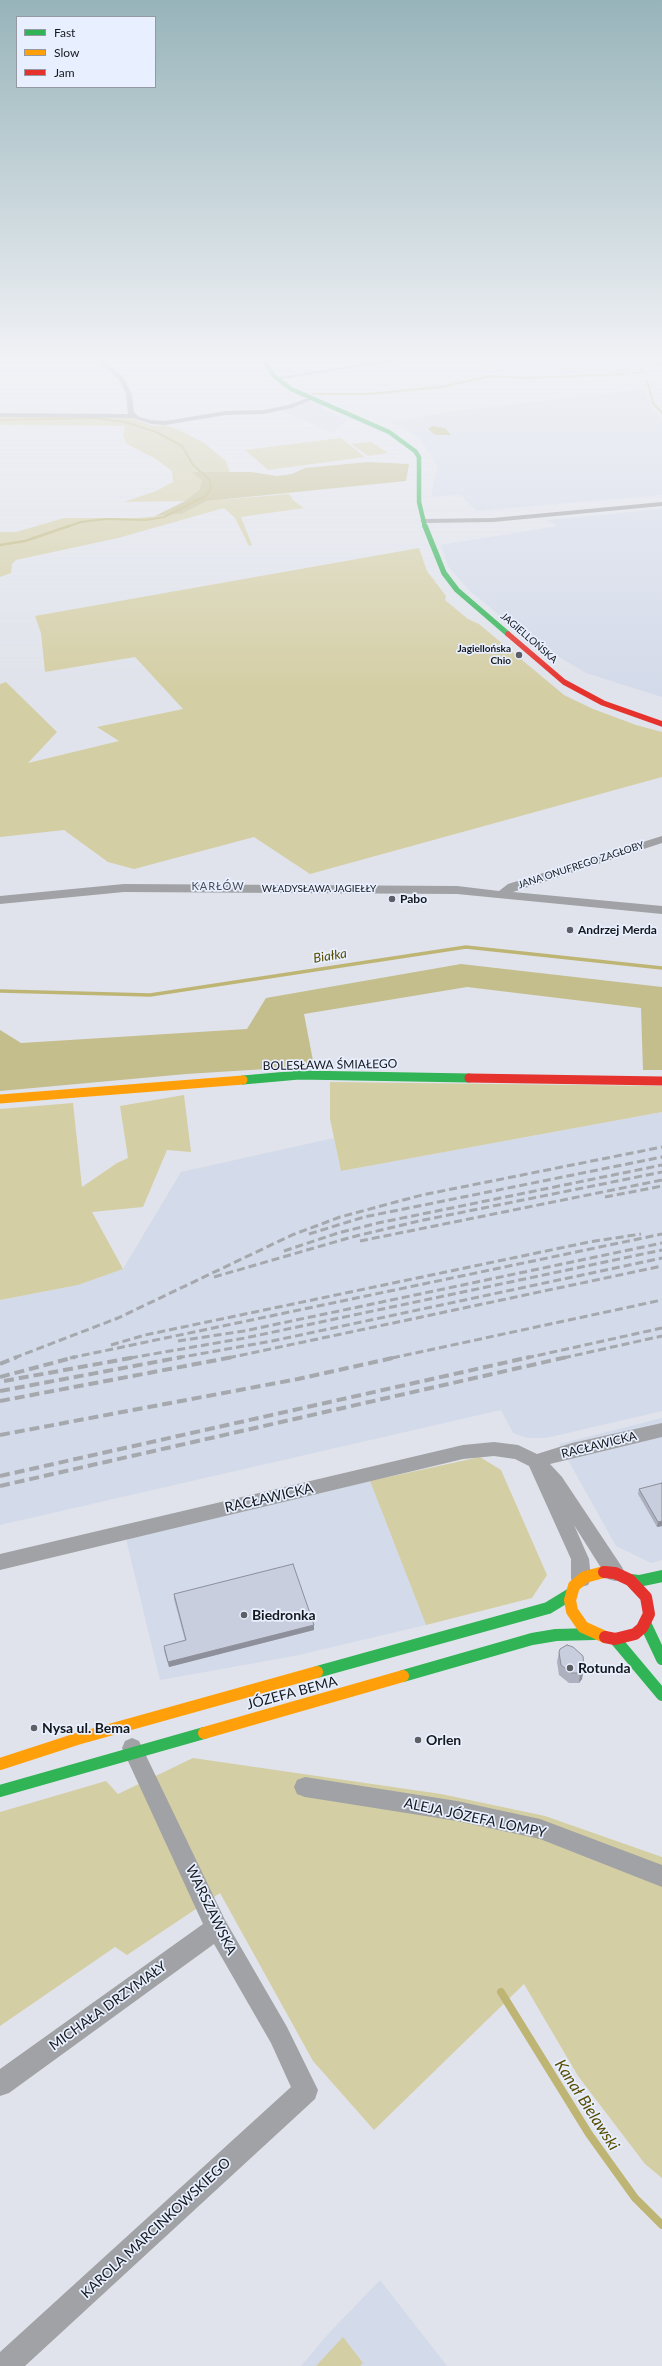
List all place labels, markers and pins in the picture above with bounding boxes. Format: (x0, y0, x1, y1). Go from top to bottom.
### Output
place label: Jagiellońska Chio (457, 643, 511, 666)
marker: Jagiellońska Chio (514, 650, 524, 660)
place label: Pabo (400, 892, 427, 906)
marker: Pabo (387, 894, 397, 904)
place label: Andrzej Merda (578, 923, 657, 937)
marker: Andrzej Merda (565, 925, 575, 935)
place label: Biedronka (252, 1607, 316, 1623)
marker: Biedronka (239, 1610, 249, 1620)
place label: Rotunda (578, 1660, 630, 1676)
marker: Rotunda (565, 1663, 575, 1673)
place label: Nysa ul. Bema (42, 1720, 130, 1736)
marker: Nysa ul. Bema (29, 1723, 39, 1733)
place label: Orlen (426, 1732, 461, 1748)
marker: Orlen (413, 1735, 423, 1745)

